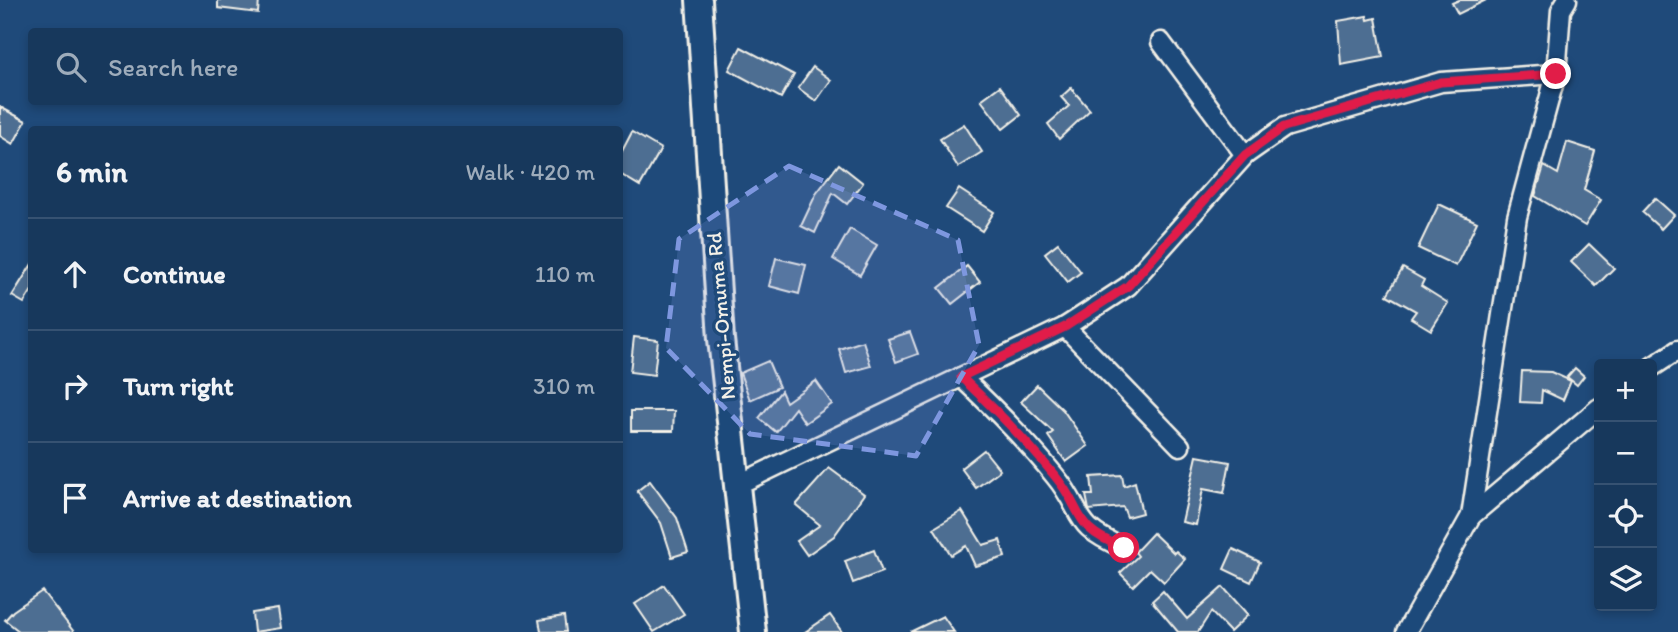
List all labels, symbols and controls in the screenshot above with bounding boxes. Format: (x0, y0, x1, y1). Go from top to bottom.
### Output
search box (28, 28, 623, 105)
icon: search (52, 48, 90, 86)
text: Search here (108, 51, 238, 83)
route end (1540, 58, 1571, 89)
text: 6 min (56, 153, 128, 190)
text: Walk · 420 m (465, 158, 595, 186)
street label: Nempi-Omuma Rd (701, 231, 740, 401)
icon: ahead (56, 255, 94, 293)
text: Continue (123, 258, 226, 290)
text: 110 m (535, 260, 595, 288)
map controls (1594, 359, 1657, 611)
button: + (1594, 359, 1657, 422)
icon: right (56, 367, 94, 405)
text: Turn right (123, 370, 234, 402)
text: 310 m (533, 372, 595, 400)
button: − (1594, 422, 1657, 485)
icon: arrive (56, 479, 94, 517)
text: Arrive at destination (123, 482, 352, 514)
button: locate (1594, 485, 1657, 548)
route start (1108, 532, 1139, 563)
button: layers (1594, 548, 1657, 611)

